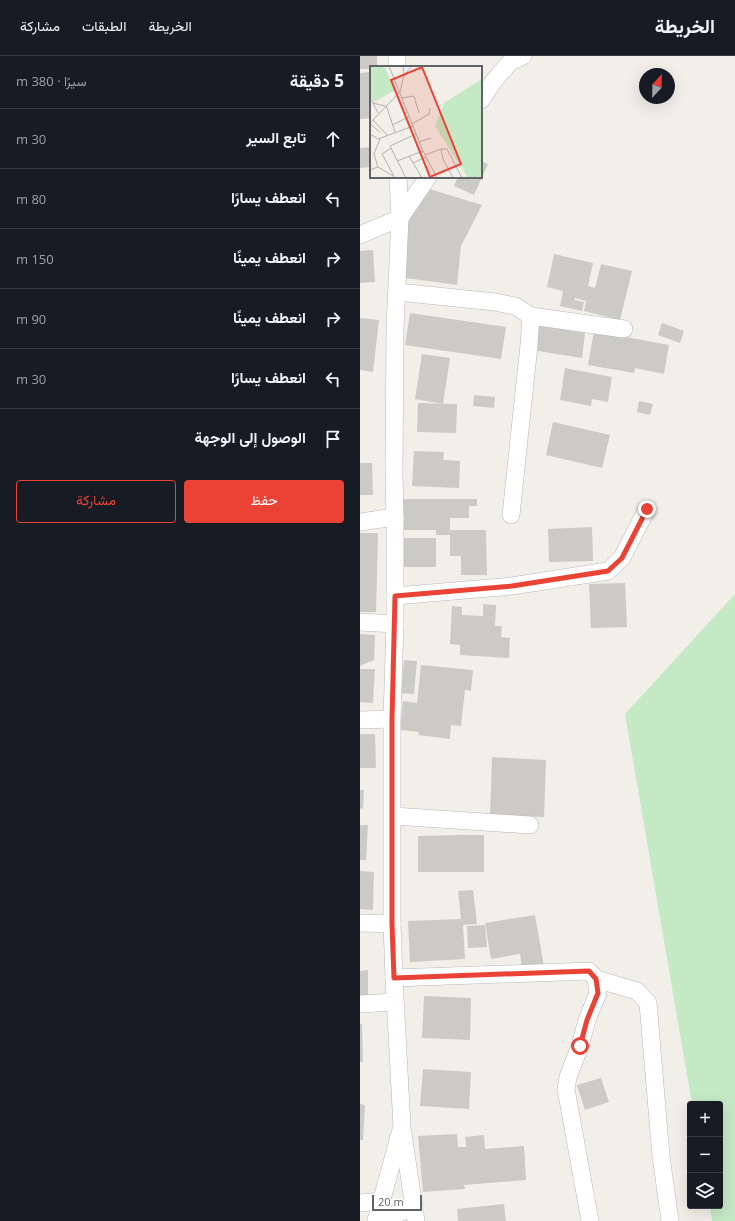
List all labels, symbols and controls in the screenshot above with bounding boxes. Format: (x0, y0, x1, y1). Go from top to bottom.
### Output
text: الخريطة (655, 13, 715, 39)
text: مشاركة (20, 16, 60, 35)
text: الطبقات (82, 16, 126, 35)
text: الخريطة (148, 16, 192, 35)
inset map (370, 66, 482, 178)
north arrow (639, 68, 675, 104)
text: 5 دقيقة (290, 69, 344, 92)
text: سيرًا · 380 m (16, 72, 86, 90)
text: تابع السير (246, 127, 306, 147)
icon: ahead (322, 128, 344, 150)
text: 30 m (16, 130, 46, 148)
text: انعطف يسارًا (231, 187, 306, 207)
icon: left (322, 188, 344, 210)
text: 80 m (16, 190, 46, 208)
text: انعطف يمينًا (233, 247, 306, 267)
icon: right (322, 248, 344, 270)
text: 150 m (16, 250, 54, 268)
text: انعطف يمينًا (233, 307, 306, 327)
icon: right (322, 308, 344, 330)
text: 90 m (16, 310, 46, 328)
text: انعطف يسارًا (231, 367, 306, 387)
icon: left (322, 368, 344, 390)
text: 30 m (16, 370, 46, 388)
text: الوصول إلى الوجهة (195, 427, 306, 447)
icon: arrive (322, 428, 344, 450)
button: مشاركة (16, 480, 176, 523)
button: حفظ (184, 480, 344, 523)
route end (638, 500, 656, 518)
route start (571, 1037, 589, 1055)
map controls (687, 1101, 723, 1209)
button: + (687, 1101, 723, 1137)
button: − (687, 1137, 723, 1173)
button: layers (687, 1173, 723, 1209)
scale bar (372, 1193, 422, 1212)
text: 20 m (378, 1194, 404, 1209)

